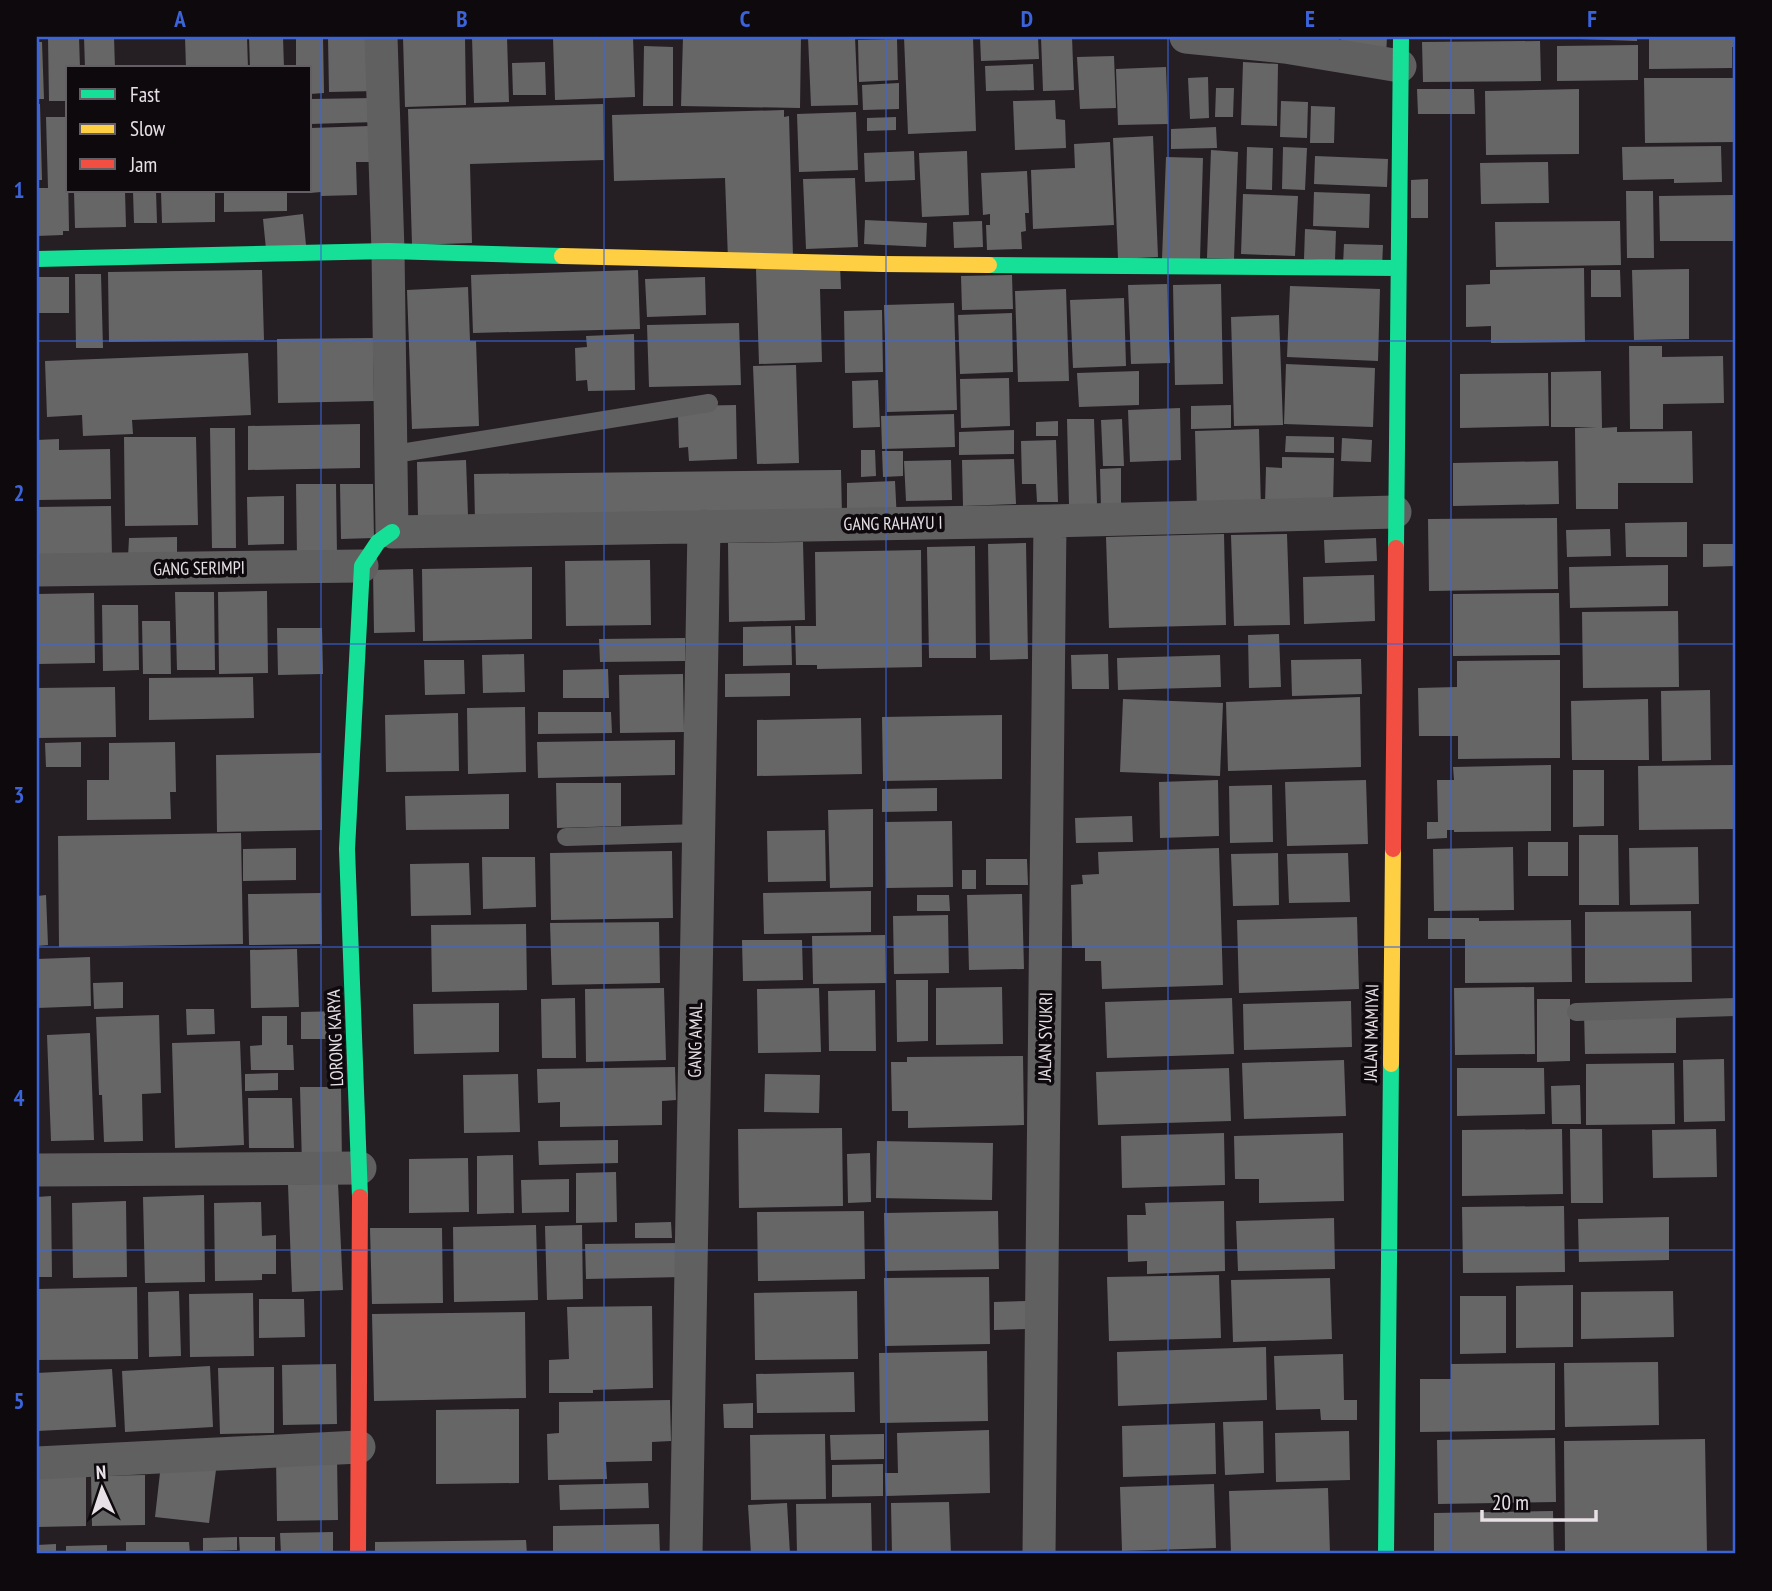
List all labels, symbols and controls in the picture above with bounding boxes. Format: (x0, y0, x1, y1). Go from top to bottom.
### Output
text: A (173, 4, 186, 33)
text: B (456, 4, 468, 33)
text: C (740, 4, 751, 33)
text: D (1021, 4, 1033, 33)
text: E (1305, 4, 1315, 33)
text: F (1587, 4, 1597, 33)
legend (66, 66, 312, 192)
text: Fast (130, 81, 160, 108)
text: Slow (130, 115, 166, 142)
text: Jam (129, 151, 157, 178)
text: 1 (14, 175, 25, 204)
text: 2 (14, 478, 25, 507)
street label: GANG RAHAYU I (843, 511, 943, 535)
street label: GANG SERIMPI (153, 556, 245, 580)
text: 3 (14, 780, 25, 809)
street label: JALAN MAMIYAI (1359, 984, 1383, 1083)
street label: LORONG KARYA (322, 989, 348, 1087)
street label: JALAN SYUKRI (1033, 992, 1057, 1083)
street label: GANG AMAL (683, 1002, 707, 1078)
text: 4 (14, 1083, 25, 1112)
text: 5 (14, 1386, 25, 1415)
north arrow (66, 1454, 136, 1524)
text: N (95, 1460, 107, 1484)
scale bar (1482, 1479, 1595, 1523)
text: 20 m (1492, 1489, 1529, 1516)

